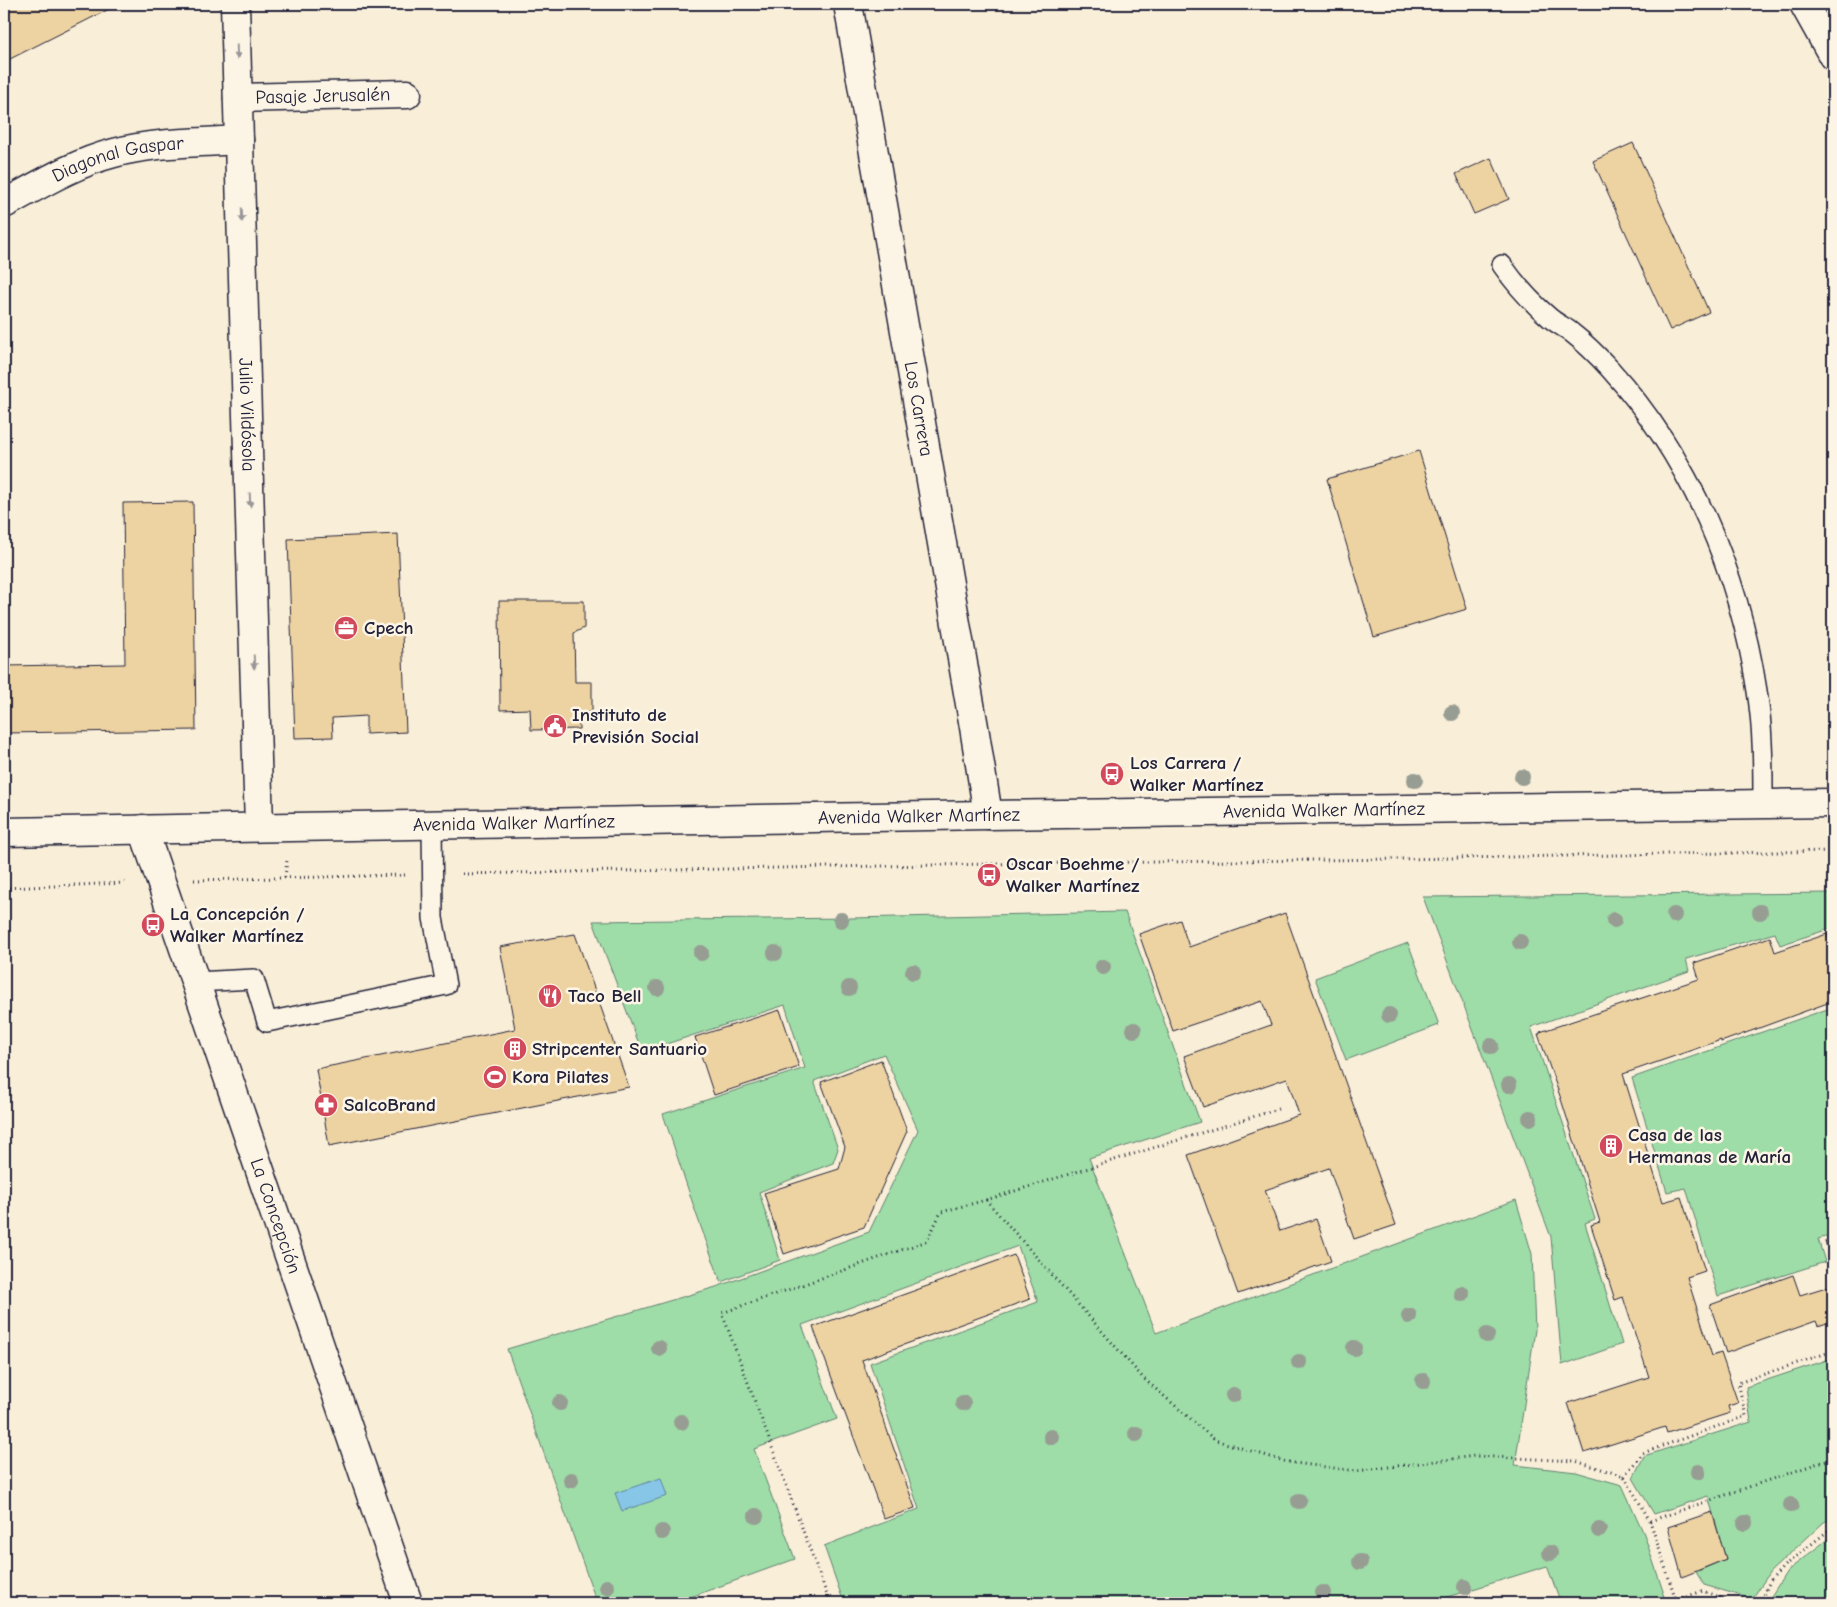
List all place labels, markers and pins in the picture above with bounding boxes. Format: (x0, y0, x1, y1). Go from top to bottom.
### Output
office icon: Cpech (333, 615, 359, 641)
place label: Cpech (364, 617, 414, 639)
place label: Instituto de Previsión Social (572, 704, 699, 748)
public building icon: Instituto de Previsión Social (542, 713, 568, 739)
place label: Los Carrera / Walker Martínez (1130, 752, 1263, 796)
bus stop icon: Los Carrera / Walker Martínez (1099, 761, 1125, 787)
place label: Oscar Boehme / Walker Martínez (1006, 853, 1140, 897)
bus stop icon: Oscar Boehme / Walker Martínez (976, 862, 1002, 888)
place label: La Concepción / Walker Martínez (170, 903, 305, 947)
bus stop icon: La Concepción / Walker Martínez (140, 912, 166, 938)
restaurant icon: Taco Bell (537, 983, 563, 1009)
place label: Taco Bell (568, 985, 642, 1007)
building icon: Stripcenter Santuario (502, 1036, 528, 1062)
place label: Stripcenter Santuario (532, 1038, 707, 1060)
sports icon: Kora Pilates (482, 1064, 508, 1090)
place label: Kora Pilates (512, 1066, 608, 1088)
pharmacy icon: SalcoBrand (313, 1092, 339, 1118)
place label: SalcoBrand (344, 1094, 436, 1116)
place label: Casa de las Hermanas de María (1628, 1124, 1791, 1168)
building icon: Casa de las Hermanas de María (1598, 1133, 1624, 1159)

